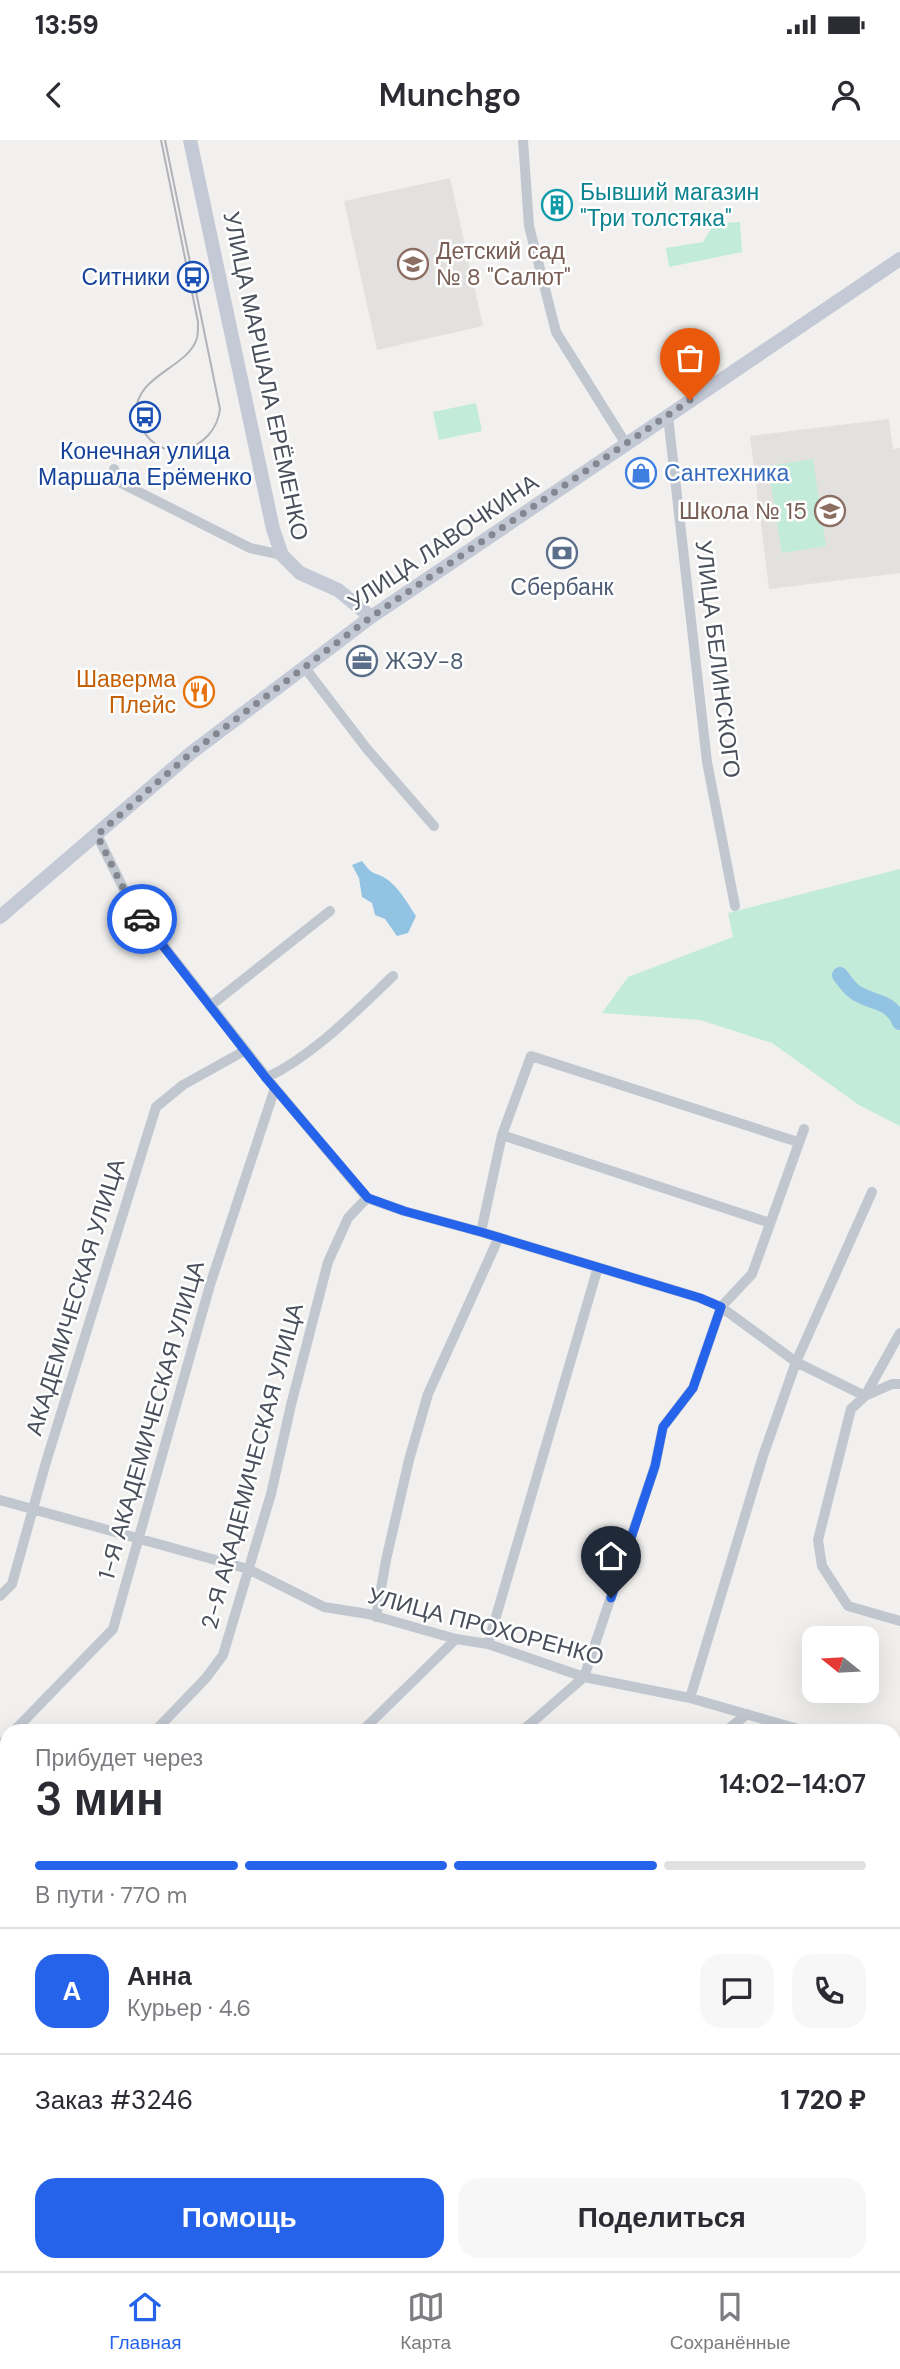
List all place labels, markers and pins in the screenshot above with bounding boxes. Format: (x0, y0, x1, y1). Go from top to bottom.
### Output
place label: Бывший магазин "Три толстяка" (580, 177, 759, 233)
building icon: Бывший магазин "Три толстяка" (540, 188, 574, 222)
place label: Детский сад № 8 "Салют" (436, 236, 571, 292)
school or university icon: Детский сад № 8 "Салют" (396, 247, 430, 281)
bus stop icon: Ситники (176, 260, 210, 294)
place label: Ситники (82, 262, 170, 292)
pin (660, 328, 720, 400)
bus stop icon: Конечная улица Маршала Ерёменко (128, 400, 162, 434)
place label: Конечная улица Маршала Ерёменко (38, 436, 252, 492)
shop icon: Сантехника (624, 456, 658, 490)
place label: Сантехника (664, 458, 790, 488)
school or university icon: Школа № 15 (813, 494, 847, 528)
place label: Школа № 15 (679, 496, 807, 526)
bank icon: Сбербанк (545, 536, 579, 570)
place label: Сбербанк (510, 572, 615, 602)
office icon: ЖЭУ-8 (345, 644, 379, 678)
place label: ЖЭУ-8 (385, 646, 464, 676)
place label: Шаверма Плейс (76, 664, 176, 720)
restaurant icon: Шаверма Плейс (182, 675, 216, 709)
pin (581, 1526, 641, 1598)

